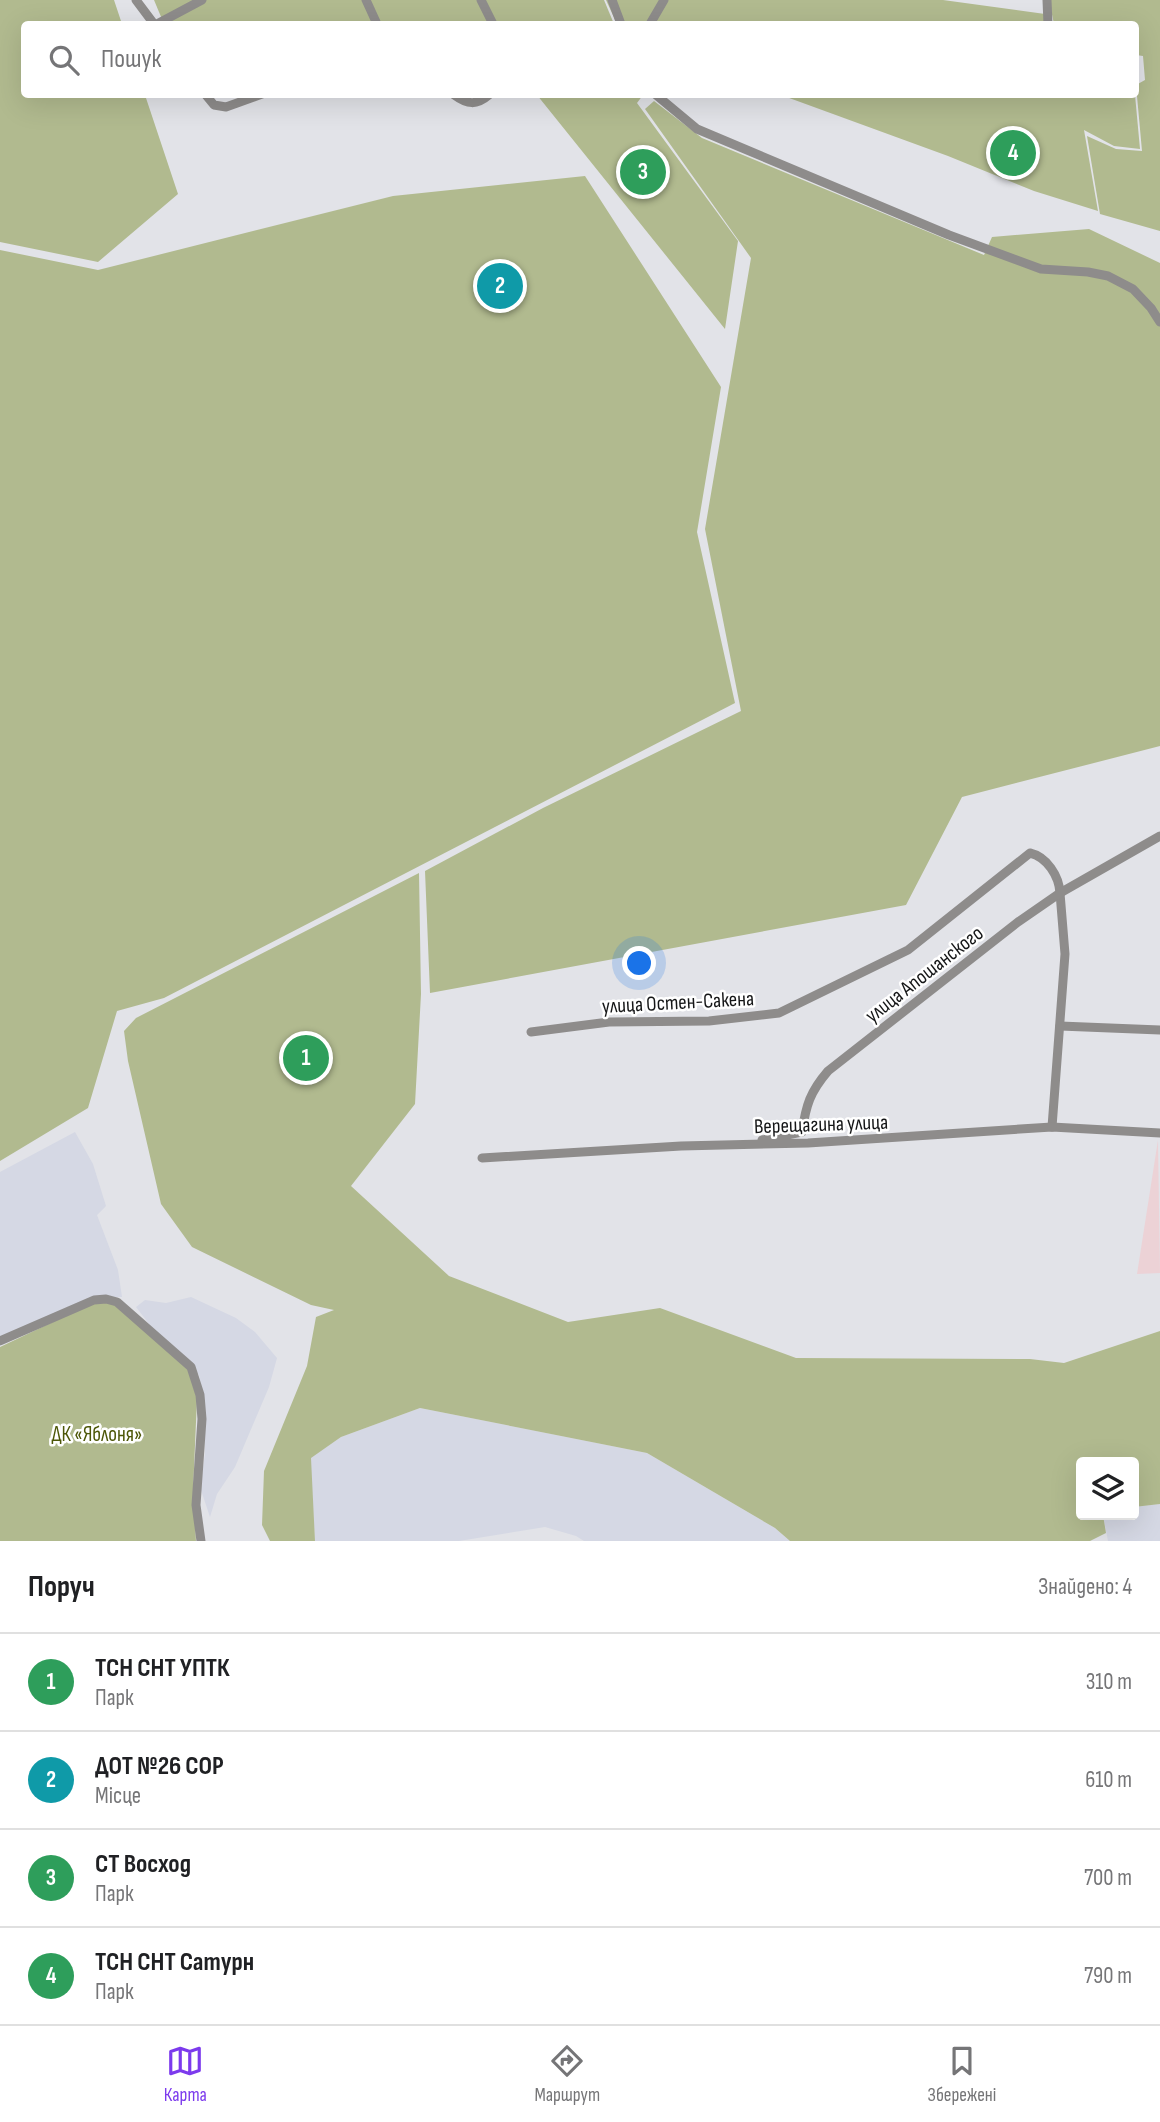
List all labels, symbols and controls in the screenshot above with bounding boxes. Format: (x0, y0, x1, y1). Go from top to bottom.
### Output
search box (21, 21, 1139, 98)
icon: search (45, 41, 83, 79)
text: Пошук (101, 44, 161, 75)
pin: 4 (990, 127, 1036, 179)
pin: 3 (620, 146, 666, 198)
pin: 2 (477, 260, 523, 312)
street label: улица Апошанского (860, 921, 988, 1028)
your location (622, 946, 656, 980)
street label: улица Остен-Сакена (601, 986, 755, 1019)
pin: 1 (283, 1032, 329, 1084)
street label: Верещагина улица (754, 1110, 889, 1139)
park label: ДК «Яблоня» (52, 1422, 142, 1447)
map controls (1076, 1457, 1139, 1520)
button: layers (1076, 1457, 1139, 1520)
text: Поруч (28, 1569, 95, 1605)
text: Знайдено: 4 (1038, 1573, 1132, 1601)
text: ТСН СНТ УПТК (95, 1653, 230, 1684)
text: 1 (46, 1668, 56, 1696)
text: 310 m (1086, 1668, 1132, 1696)
text: Парк (95, 1684, 134, 1712)
text: ДОТ №26 СОР (95, 1751, 224, 1782)
text: 2 (46, 1766, 56, 1794)
text: 610 m (1085, 1766, 1132, 1794)
text: Місце (95, 1782, 141, 1810)
text: СТ Восход (95, 1849, 191, 1880)
text: 3 (46, 1864, 56, 1892)
text: 700 m (1084, 1864, 1132, 1892)
text: Парк (95, 1880, 134, 1908)
text: ТСН СНТ Сатурн (95, 1947, 254, 1978)
text: 4 (46, 1962, 56, 1990)
text: 790 m (1084, 1962, 1132, 1990)
text: Парк (95, 1978, 134, 2006)
tab: Карта (164, 2042, 207, 2107)
tab: Маршрут (534, 2042, 600, 2107)
tab: Збережені (928, 2042, 996, 2107)

